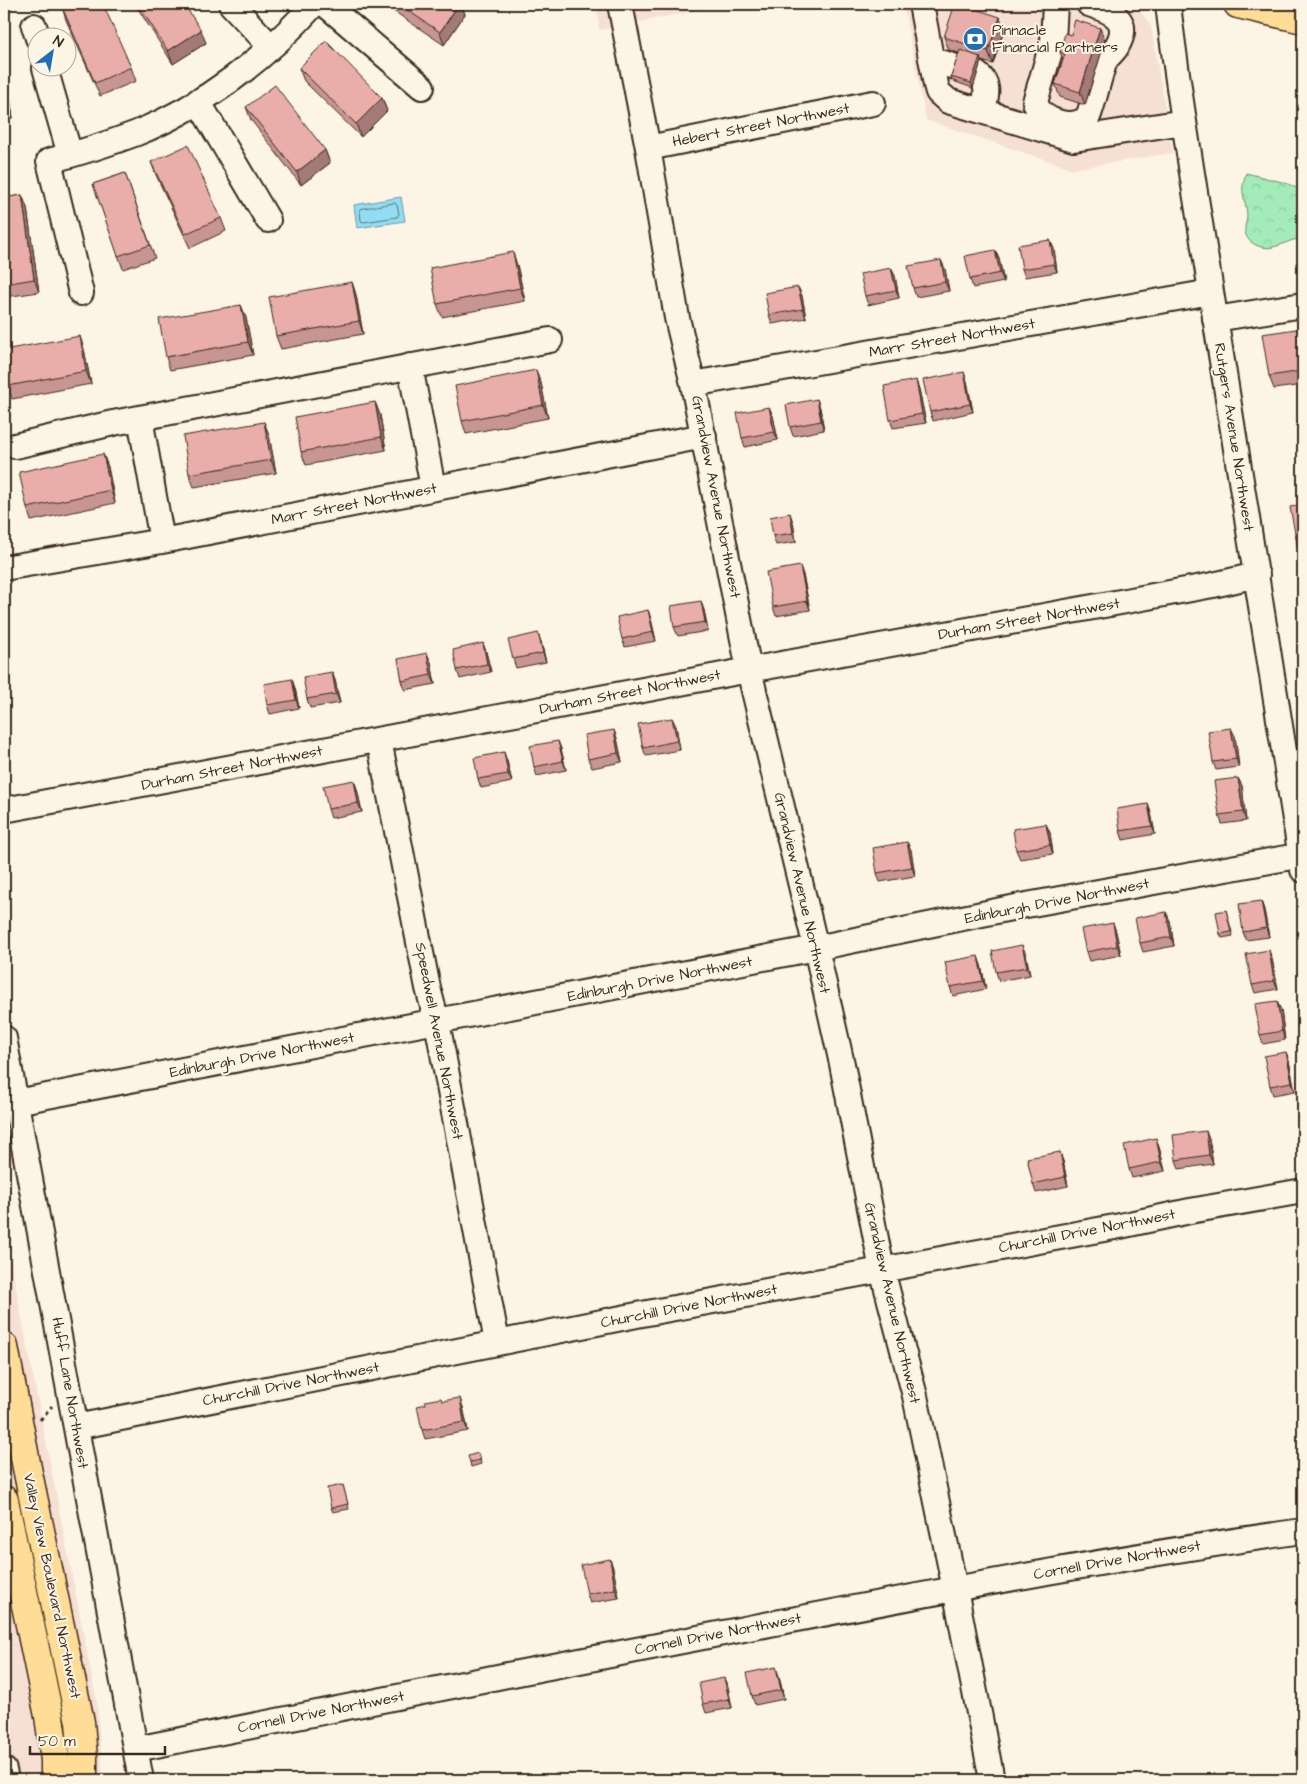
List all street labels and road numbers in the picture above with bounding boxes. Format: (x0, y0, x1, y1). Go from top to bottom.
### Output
street label: Hebert Street Northwest (671, 98, 851, 152)
street label: Marr Street Northwest (867, 313, 1037, 363)
street label: Rutgers Avenue Northwest (1208, 341, 1259, 533)
street label: Grandview Avenue Northwest (686, 394, 746, 600)
street label: Marr Street Northwest (269, 478, 439, 530)
street label: Durham Street Northwest (937, 593, 1121, 645)
street label: Durham Street Northwest (538, 664, 722, 720)
street label: Durham Street Northwest (140, 740, 324, 796)
street label: Grandview Avenue Northwest (769, 790, 835, 996)
street label: Edinburgh Drive Northwest (963, 873, 1151, 930)
street label: Speedwell Avenue Northwest (410, 940, 468, 1142)
street label: Edinburgh Drive Northwest (566, 951, 754, 1008)
street label: Edinburgh Drive Northwest (168, 1027, 356, 1084)
street label: Grandview Avenue Northwest (859, 1200, 925, 1406)
street label: Churchill Drive Northwest (997, 1204, 1177, 1258)
street label: Churchill Drive Northwest (599, 1279, 779, 1333)
street label: Huff Lane Northwest (46, 1316, 94, 1470)
street label: Churchill Drive Northwest (201, 1357, 381, 1411)
street label: Valley View Boulevard Northwest (17, 1471, 86, 1701)
street label: Cornell Drive Northwest (1032, 1535, 1202, 1585)
street label: Cornell Drive Northwest (633, 1608, 803, 1660)
street label: Cornell Drive Northwest (236, 1686, 406, 1738)

